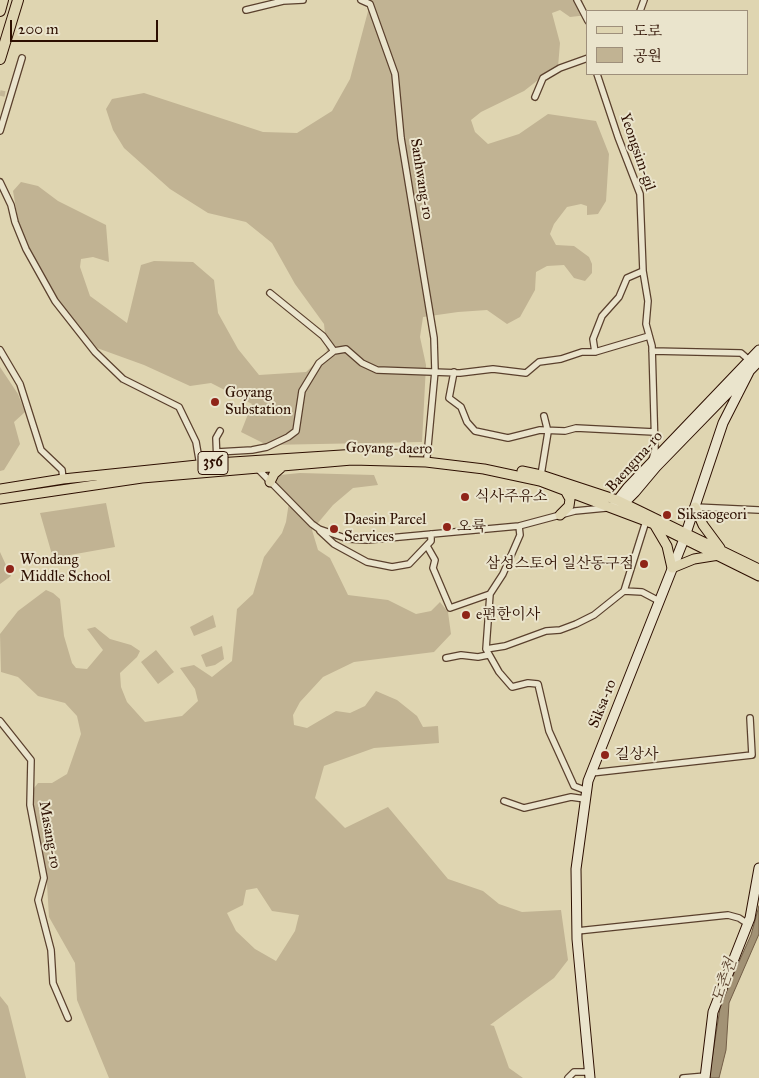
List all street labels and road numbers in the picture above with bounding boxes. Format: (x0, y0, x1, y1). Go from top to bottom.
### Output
street label: Yeongsim-gil (615, 111, 659, 193)
street label: Sanhwang-ro (406, 137, 436, 221)
street label: Baengma-ro (603, 428, 667, 496)
street label: Goyang-daero (346, 439, 432, 459)
road number: 356 (198, 452, 228, 474)
street label: Siksa-ro (585, 677, 621, 731)
street label: Masang-ro (34, 800, 64, 870)

